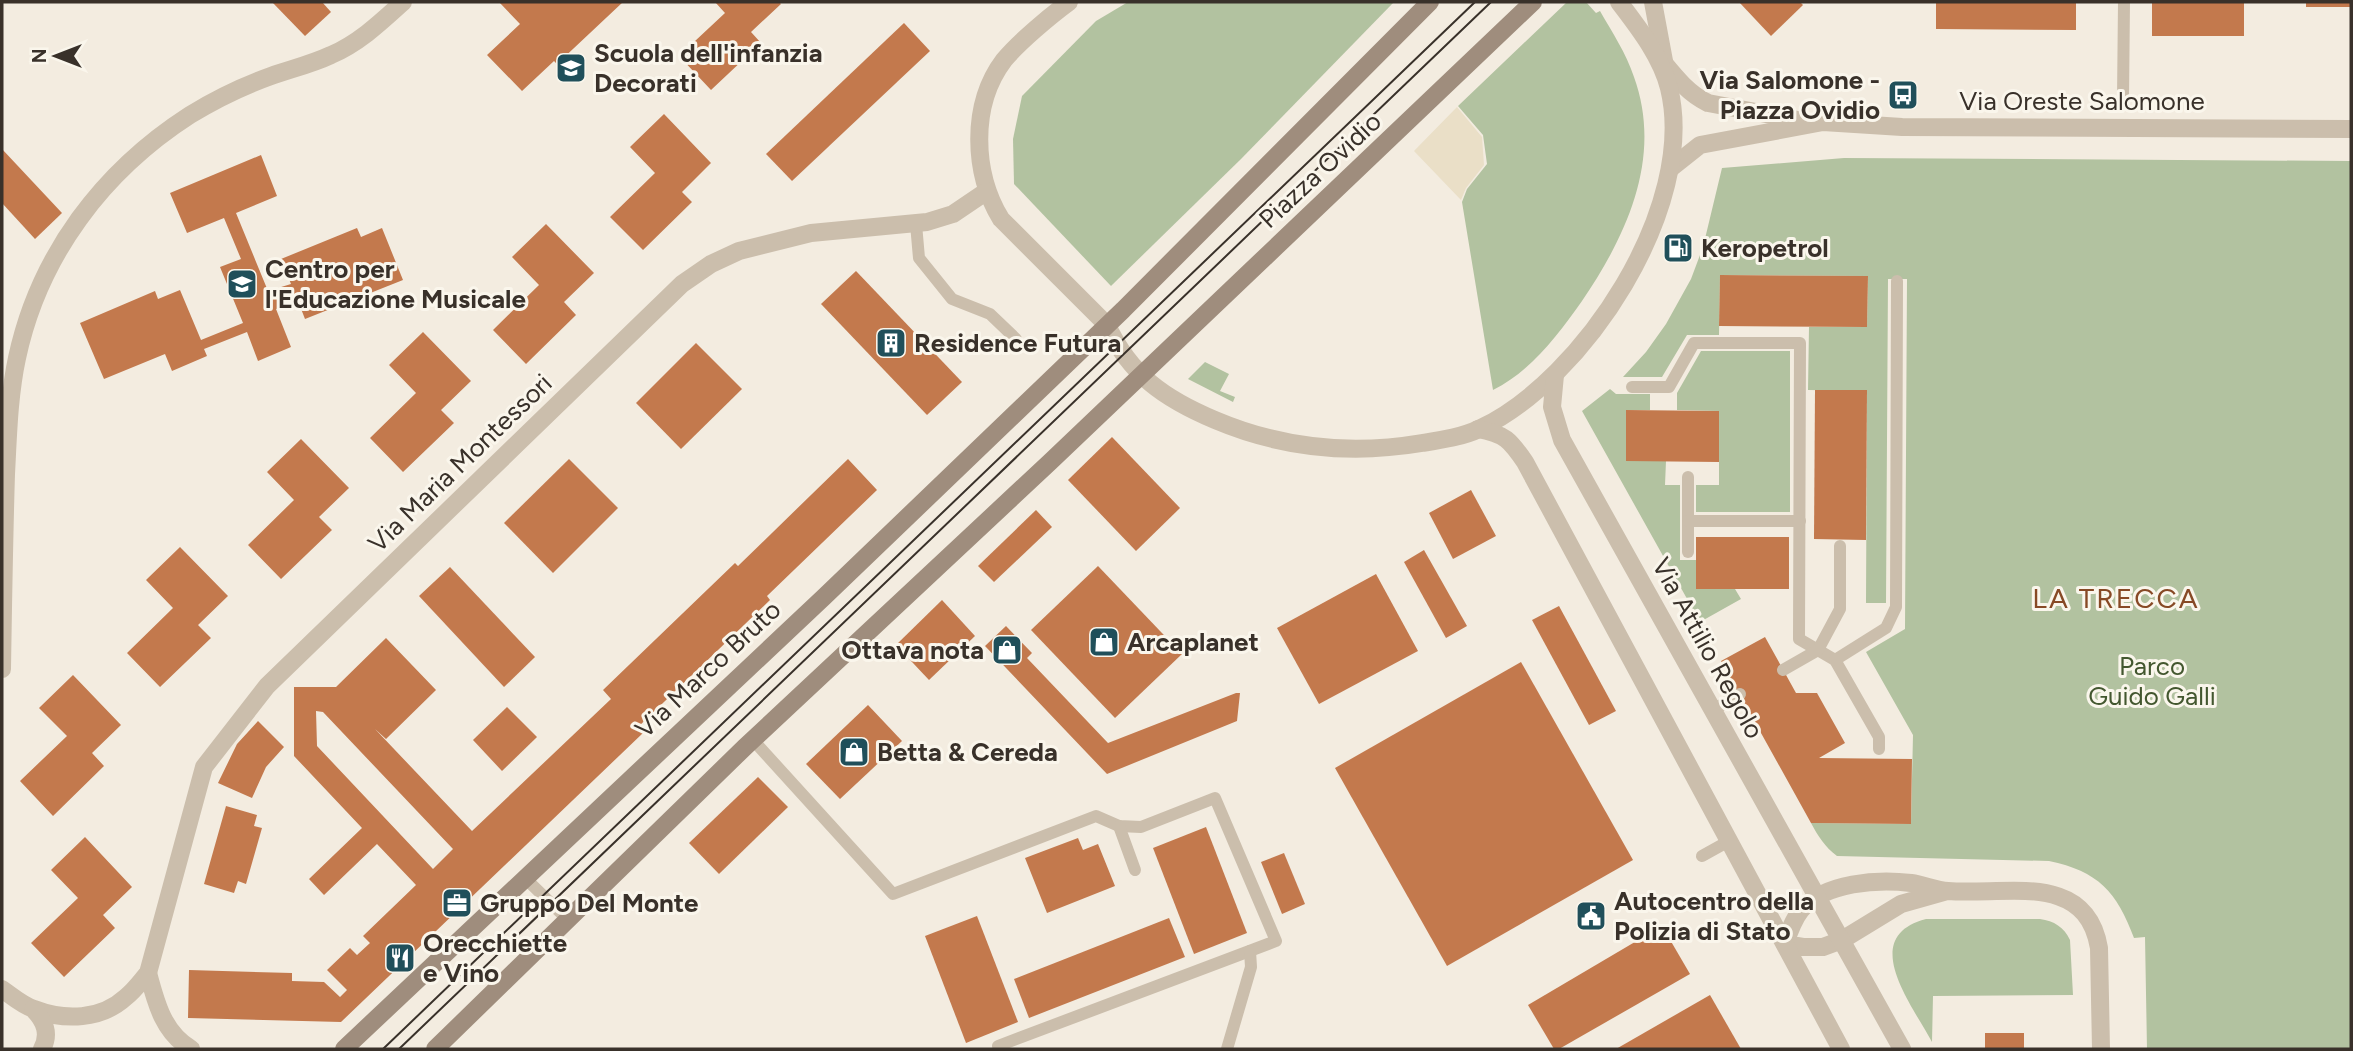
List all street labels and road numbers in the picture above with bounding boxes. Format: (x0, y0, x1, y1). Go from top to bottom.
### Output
street label: Via Oreste Salomone (1959, 85, 2205, 117)
street label: Piazza Ovidio (1252, 105, 1388, 235)
street label: Via Maria Montessori (361, 367, 559, 559)
street label: Via Attilio Regolo (1645, 552, 1771, 744)
street label: Via Marco Bruto (629, 593, 787, 745)

